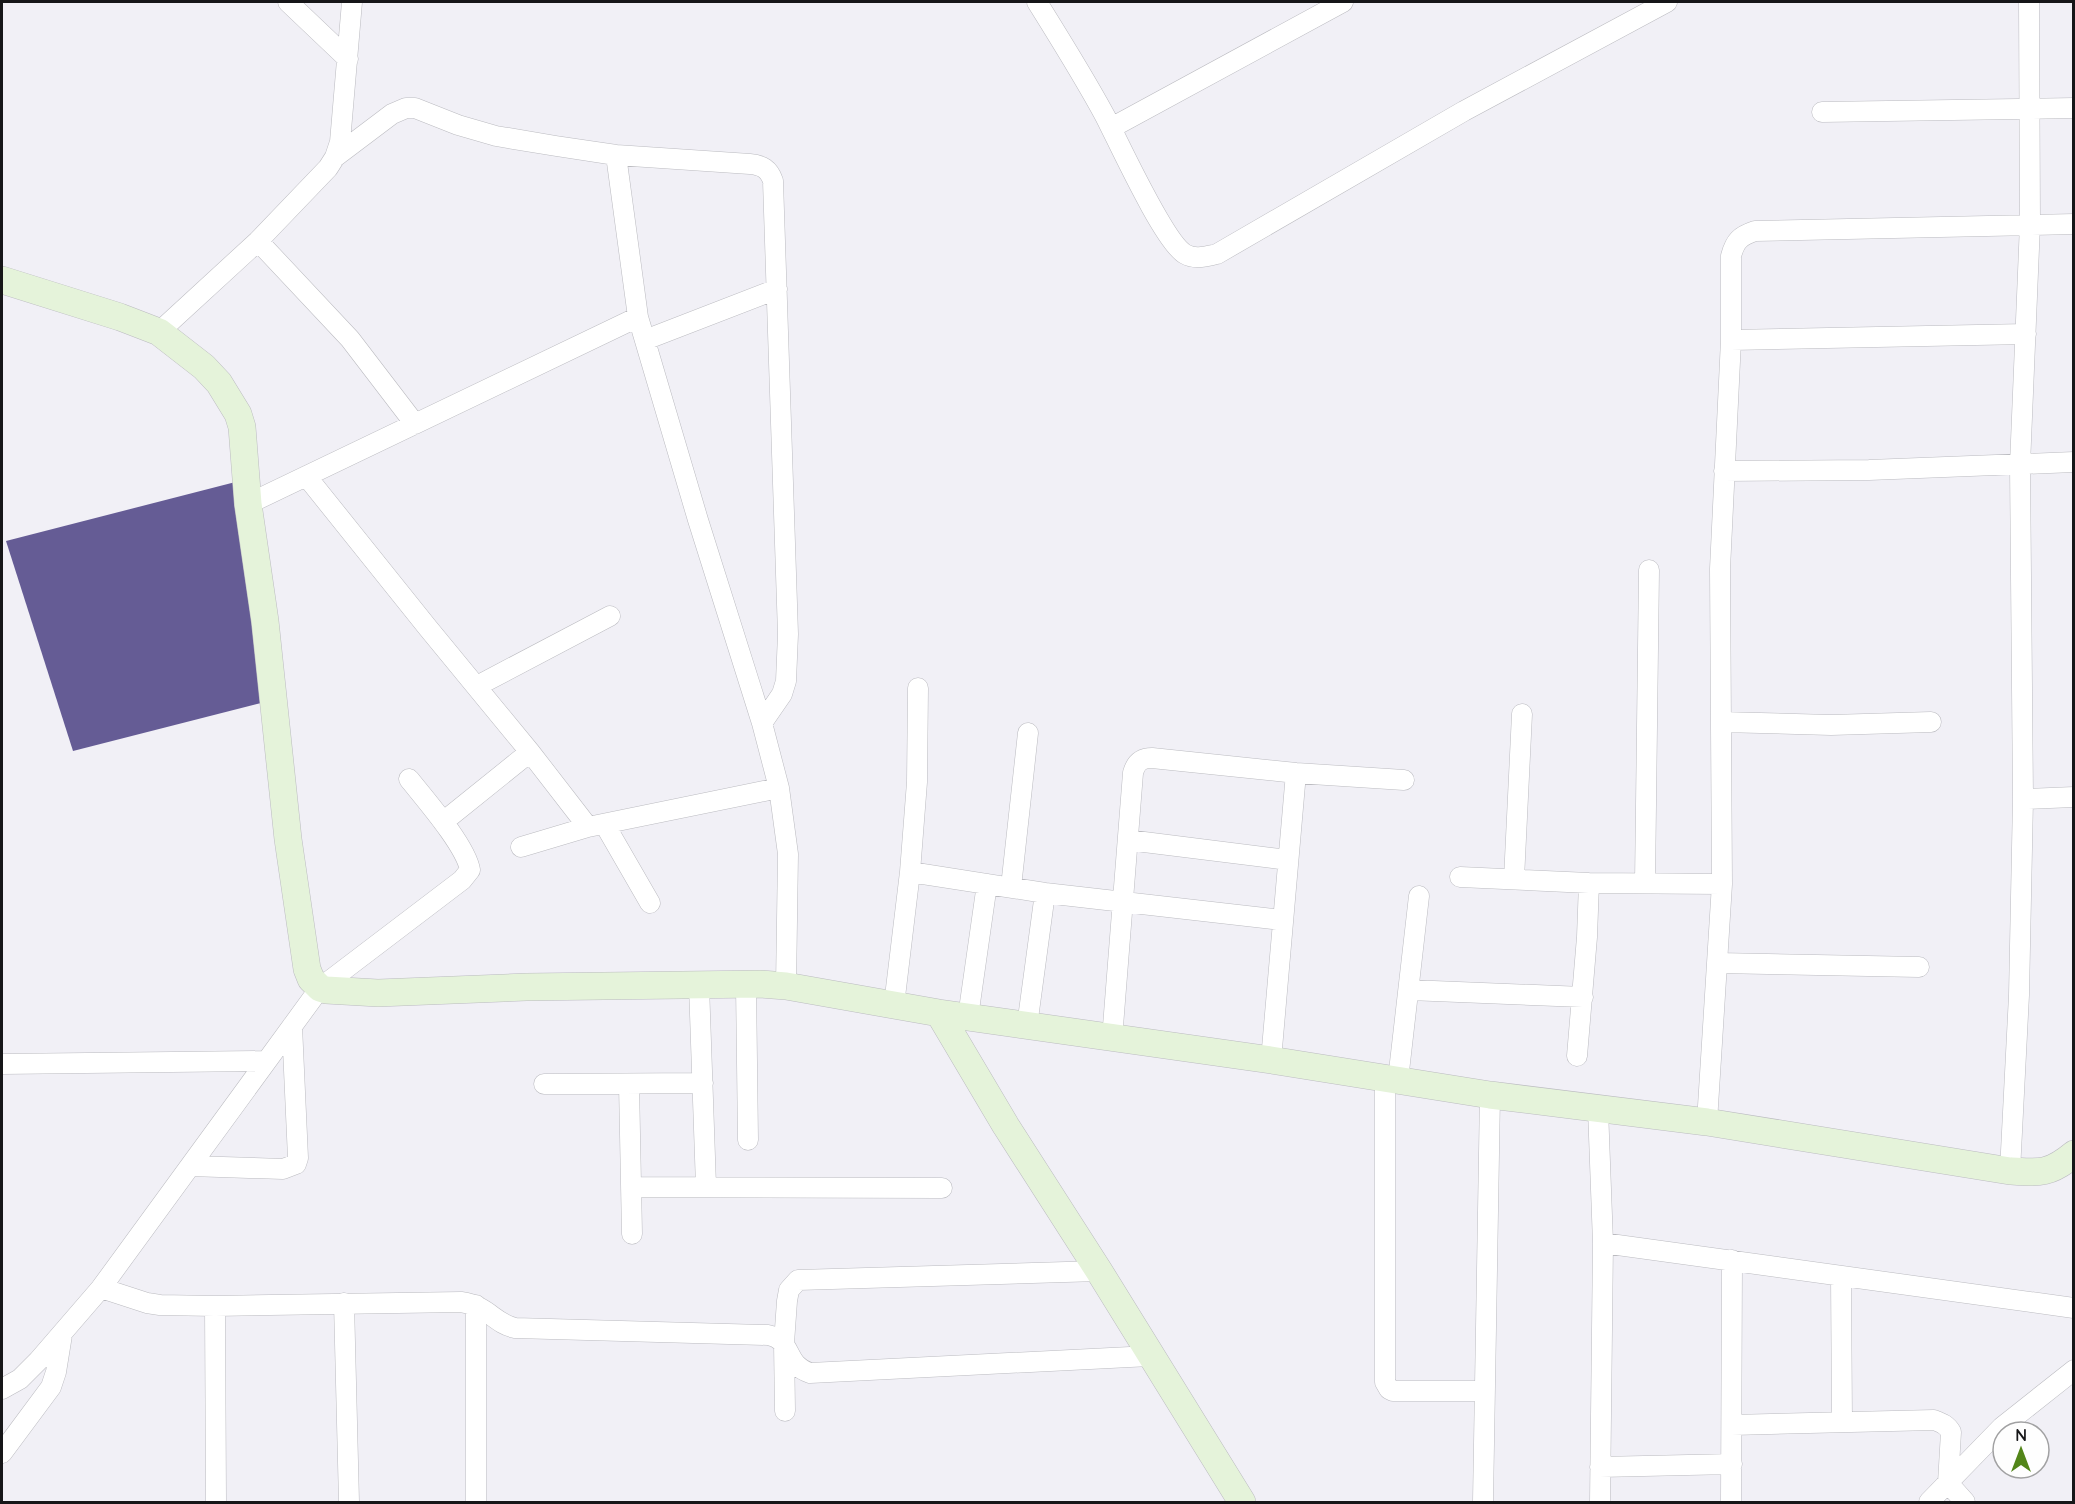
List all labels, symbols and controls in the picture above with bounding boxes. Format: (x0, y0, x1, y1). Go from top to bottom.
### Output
north arrow (1991, 1420, 2051, 1480)
text: N (2015, 1425, 2027, 1445)

